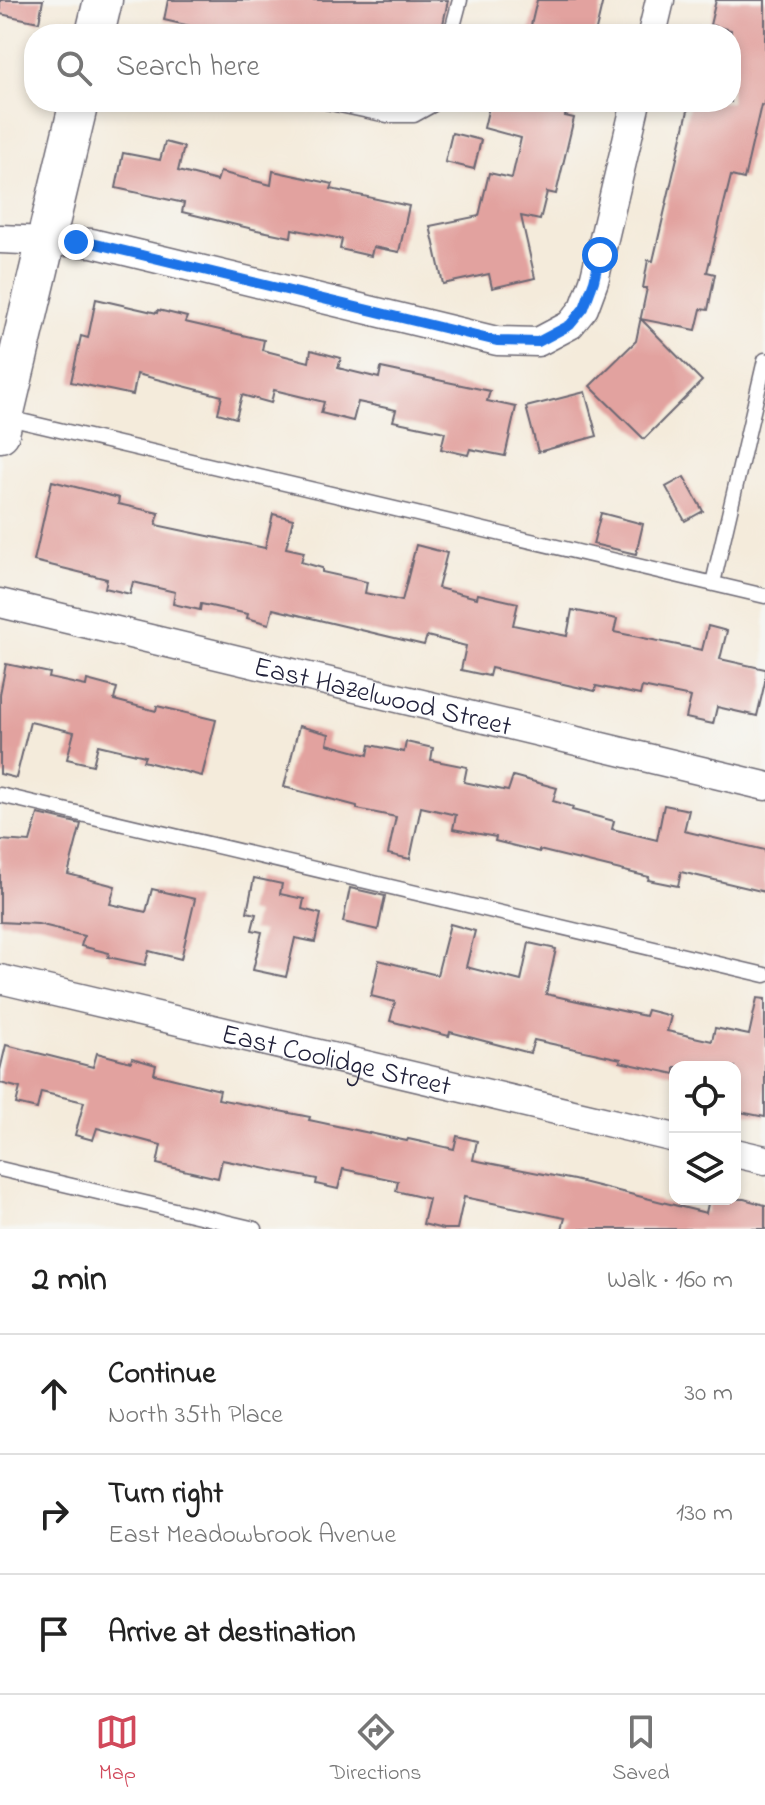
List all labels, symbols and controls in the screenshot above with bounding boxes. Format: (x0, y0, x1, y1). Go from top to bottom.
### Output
search box (24, 24, 741, 112)
icon: search (52, 46, 96, 90)
text: Search here (116, 46, 260, 90)
route end (58, 224, 94, 260)
route start (582, 237, 618, 273)
street label: East Hazelwood Street (249, 647, 515, 749)
street label: East Coolidge Street (217, 1015, 455, 1109)
map controls (669, 1061, 741, 1205)
button: locate (669, 1061, 741, 1133)
button: layers (669, 1133, 741, 1205)
text: 2 min (32, 1256, 107, 1306)
text: Walk · 160 m (607, 1262, 733, 1300)
text: Continue (108, 1353, 216, 1397)
icon: ahead (32, 1372, 76, 1416)
text: 30 m (684, 1375, 733, 1413)
text: North 35th Place (108, 1397, 283, 1435)
text: Turn right (108, 1473, 223, 1517)
icon: right (32, 1492, 76, 1536)
text: 130 m (676, 1495, 733, 1533)
text: East Meadowbrook Avenue (108, 1517, 396, 1555)
icon: arrive (32, 1612, 76, 1656)
text: Arrive at destination (108, 1612, 356, 1656)
tab: Map (95, 1710, 139, 1790)
tab: Directions (330, 1710, 421, 1790)
tab: Saved (612, 1710, 670, 1790)

